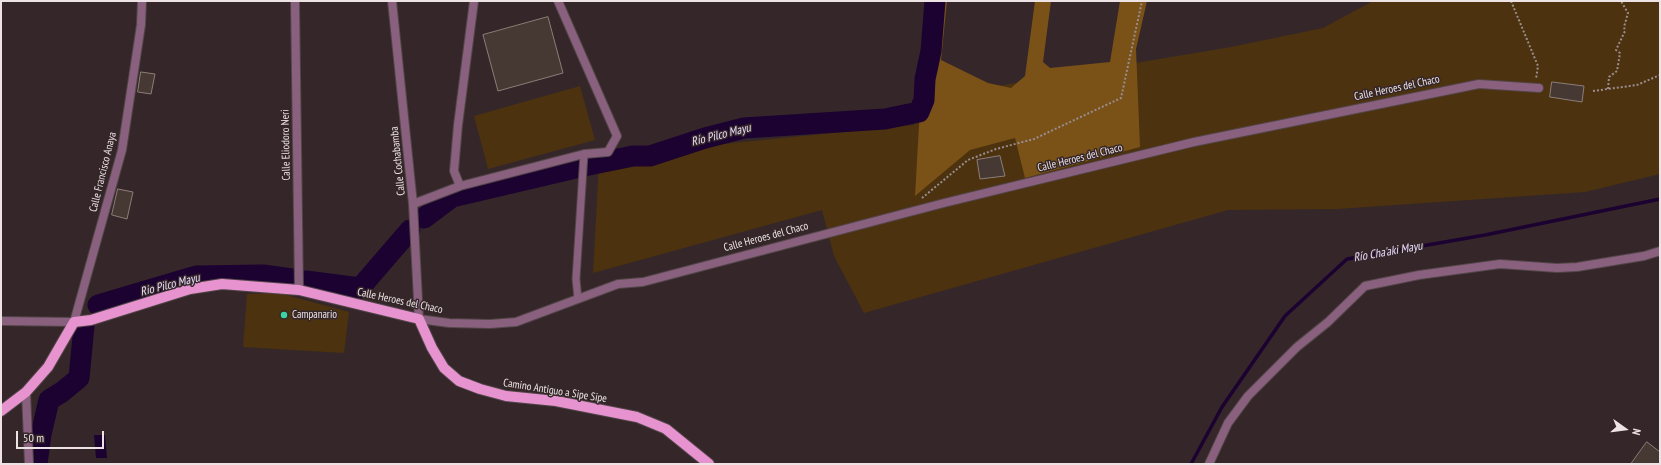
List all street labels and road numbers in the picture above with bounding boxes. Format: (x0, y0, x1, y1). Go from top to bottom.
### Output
street label: Calle Heroes del Chaco (1353, 72, 1441, 104)
street label: Calle Eliodoro Neri (279, 109, 293, 181)
street label: Calle Cochabamba (388, 126, 408, 196)
street label: Calle Francisco Anaya (87, 131, 119, 213)
street label: Calle Heroes del Chaco (1036, 141, 1124, 175)
street label: Calle Heroes del Chaco (722, 219, 810, 255)
street label: Calle Heroes del Chaco (356, 285, 444, 317)
street label: Camino Antiguo a Sipe Sipe (502, 376, 608, 406)

